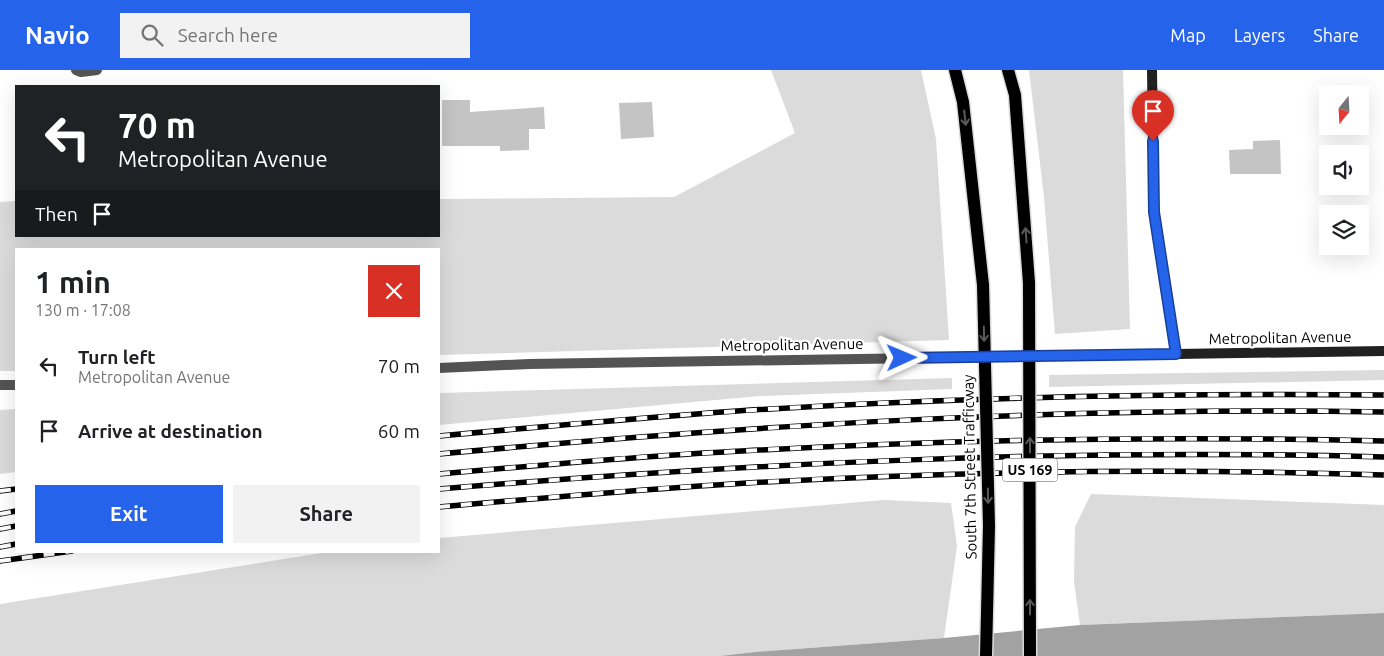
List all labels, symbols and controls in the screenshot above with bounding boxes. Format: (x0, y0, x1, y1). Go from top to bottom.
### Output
search box (120, 13, 470, 58)
icon: search (138, 21, 166, 49)
text: Navio (25, 22, 90, 49)
text: Search here (178, 24, 278, 46)
text: Map (1170, 25, 1206, 45)
text: Layers (1234, 25, 1285, 45)
text: Share (1313, 25, 1359, 45)
north arrow (1319, 85, 1369, 135)
map controls (1319, 85, 1369, 255)
pin (1132, 90, 1174, 141)
icon: arrive (1139, 97, 1167, 125)
icon: left (35, 105, 100, 170)
text: 70 m (118, 105, 196, 145)
one-way arrow (960, 109, 970, 125)
button: sound (1319, 145, 1369, 195)
text: Metropolitan Avenue (118, 146, 328, 171)
icon: arrive (88, 200, 116, 228)
text: Then (35, 203, 78, 225)
button: layers (1319, 205, 1369, 255)
one-way arrow (1021, 227, 1030, 243)
text: 1 min (35, 265, 111, 299)
button: close (368, 265, 420, 317)
text: 130 m · 17:08 (35, 301, 131, 319)
one-way arrow (980, 326, 989, 342)
street label: Metropolitan Avenue (1208, 328, 1352, 347)
position arrow (875, 331, 927, 383)
street label: Metropolitan Avenue (720, 335, 864, 354)
text: Turn left (78, 346, 156, 368)
icon: left (35, 352, 63, 380)
text: 70 m (378, 355, 420, 377)
text: Metropolitan Avenue (78, 368, 230, 386)
street label: South 7th Street Trafficway (959, 375, 980, 560)
icon: arrive (35, 417, 63, 445)
text: Arrive at destination (78, 420, 263, 442)
text: 60 m (378, 420, 420, 442)
one-way arrow (1025, 437, 1035, 454)
road number: US 169 (1002, 458, 1058, 482)
button: Exit (35, 485, 223, 543)
button: Share (233, 485, 420, 543)
one-way arrow (983, 488, 993, 504)
one-way arrow (1025, 600, 1035, 616)

